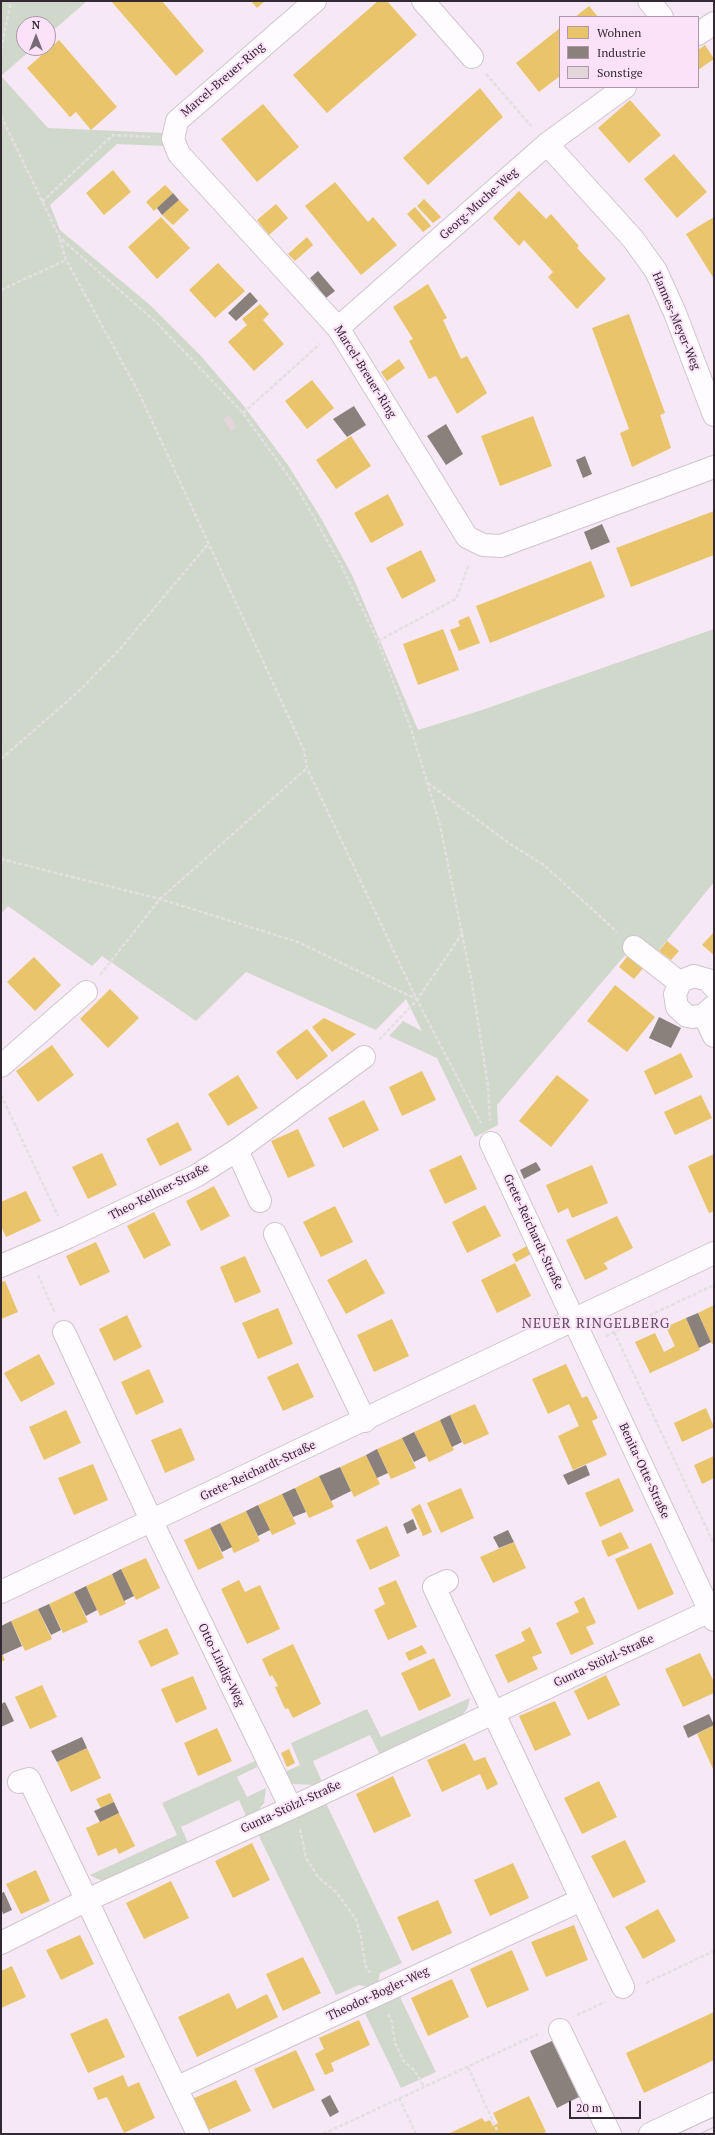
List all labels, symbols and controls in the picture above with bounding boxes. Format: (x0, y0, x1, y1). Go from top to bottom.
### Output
north arrow (16, 16, 56, 56)
legend (559, 16, 699, 88)
text: N (32, 18, 40, 32)
text: Wohnen (597, 25, 641, 40)
street label: Marcel-Breuer-Ring (178, 40, 268, 120)
text: Industrie (597, 45, 646, 60)
text: Sonstige (597, 65, 643, 80)
street label: Georg-Muche-Weg (437, 165, 521, 243)
street label: Hannes-Meyer-Weg (649, 270, 703, 372)
street label: Marcel-Breuer-Ring (331, 323, 399, 421)
street label: Theo-Kellner-Straße (107, 1161, 211, 1223)
street label: Grete-Reichardt-Straße (500, 1172, 566, 1292)
district label: NEUER RINGELBERG (522, 1316, 670, 1332)
street label: Benita-Otte-Straße (616, 1421, 672, 1521)
street label: Grete-Reichardt-Straße (198, 1438, 318, 1504)
street label: Otto-Lindig-Weg (195, 1621, 247, 1709)
street label: Gunta-Stölzl-Straße (552, 1631, 656, 1691)
street label: Gunta-Stölzl-Straße (239, 1777, 343, 1837)
street label: Theodor-Bogler-Weg (325, 1964, 431, 2024)
scale bar (571, 2093, 643, 2119)
text: 20 m (576, 2100, 602, 2115)

